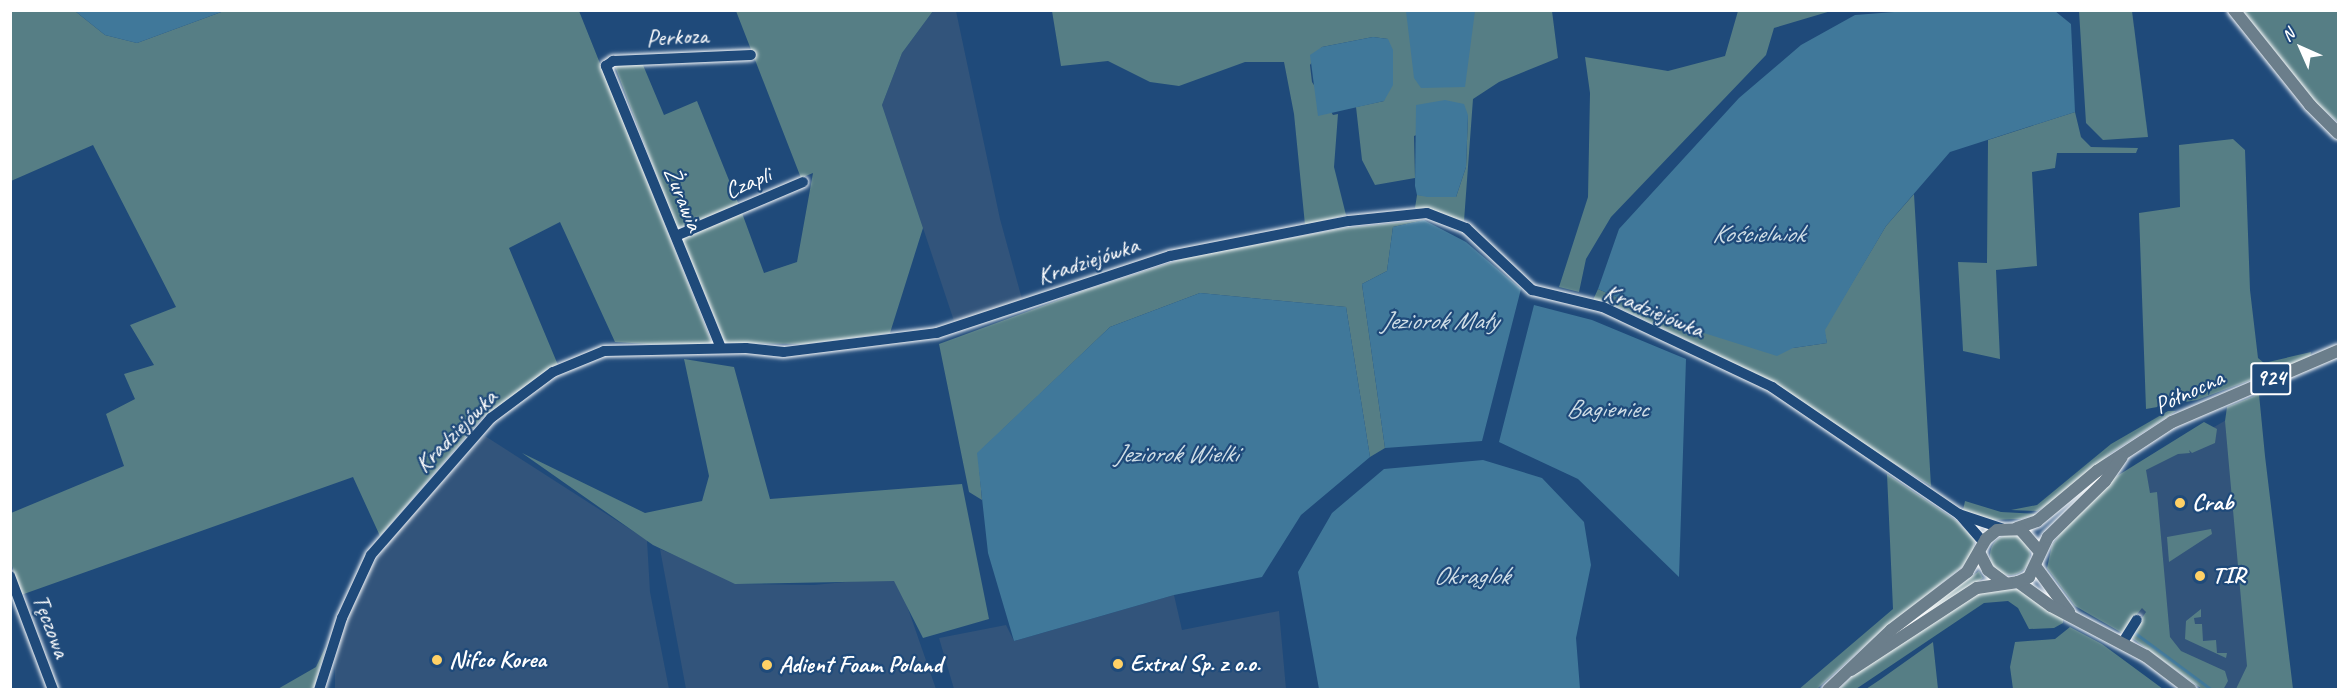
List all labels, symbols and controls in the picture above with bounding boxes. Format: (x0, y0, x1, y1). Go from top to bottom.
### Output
north arrow (2271, 18, 2331, 78)
street label: Perkoza (645, 21, 709, 53)
text: N (2278, 25, 2299, 46)
street label: Czapli (721, 160, 775, 206)
street label: Żurawia (657, 163, 709, 235)
water label: Kościelniok (1712, 218, 1804, 250)
street label: Kradziejówka (1033, 231, 1143, 291)
street label: Kradziejówka (1600, 277, 1708, 345)
water label: Jeziorok Mały (1380, 305, 1498, 337)
road number: 924 (2250, 360, 2292, 398)
street label: Północna (2150, 363, 2228, 421)
street label: Kradziejówka (409, 384, 503, 478)
water label: Bagieniec (1566, 393, 1648, 425)
water label: Jeziorok Wielki (1114, 438, 1238, 470)
place label: Crab (2192, 489, 2233, 517)
marker: Crab (2173, 496, 2187, 510)
water label: Okrąglok (1433, 560, 1509, 592)
place label: TIR (2212, 562, 2245, 590)
marker: TIR (2193, 569, 2207, 583)
street label: Tęczowa (26, 590, 76, 662)
place label: Nifco Korea (449, 646, 546, 674)
place label: Extral Sp. z o.o. (1130, 650, 1260, 678)
place label: Adient Foam Poland (779, 651, 941, 679)
marker: Nifco Korea (430, 653, 444, 667)
marker: Extral Sp. z o.o. (1111, 657, 1125, 671)
marker: Adient Foam Poland (760, 658, 774, 672)

